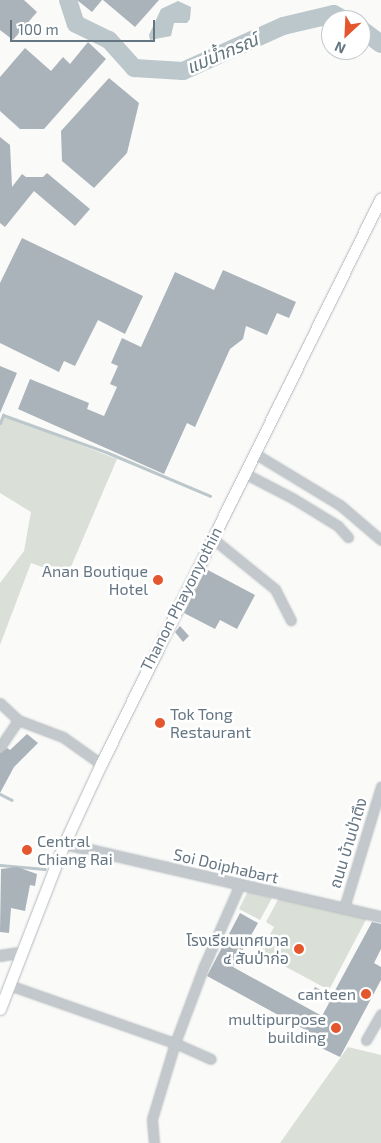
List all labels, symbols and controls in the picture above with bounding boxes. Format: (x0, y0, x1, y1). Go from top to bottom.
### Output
scale bar (12, 10, 158, 42)
north arrow (321, 10, 371, 60)
text: 100 m (18, 20, 59, 38)
water label: แม่น้ำกรณ์ (183, 28, 261, 78)
text: N (332, 38, 348, 58)
street label: Thanon Phayonyothin (136, 524, 226, 674)
place label: Anan Boutique Hotel (42, 561, 148, 599)
marker: Anan Boutique Hotel (152, 574, 164, 586)
place label: Tok Tong Restaurant (170, 704, 251, 742)
marker: Tok Tong Restaurant (154, 717, 166, 729)
street label: ถนน บ้านป่าตึง (325, 795, 371, 891)
place label: Central Chiang Rai (37, 831, 113, 869)
marker: Central Chiang Rai (21, 844, 33, 856)
street label: Soi Doiphabart (172, 845, 280, 887)
place label: โรงเรียนเทศบาล ๔ สันป่าก่อ (186, 930, 289, 968)
marker: โรงเรียนเทศบาล ๔ สันป่าก่อ (293, 943, 305, 955)
place label: canteen (298, 984, 356, 1004)
marker: canteen (360, 988, 372, 1000)
place label: multipurpose building (228, 1009, 326, 1047)
marker: multipurpose building (330, 1022, 342, 1034)

